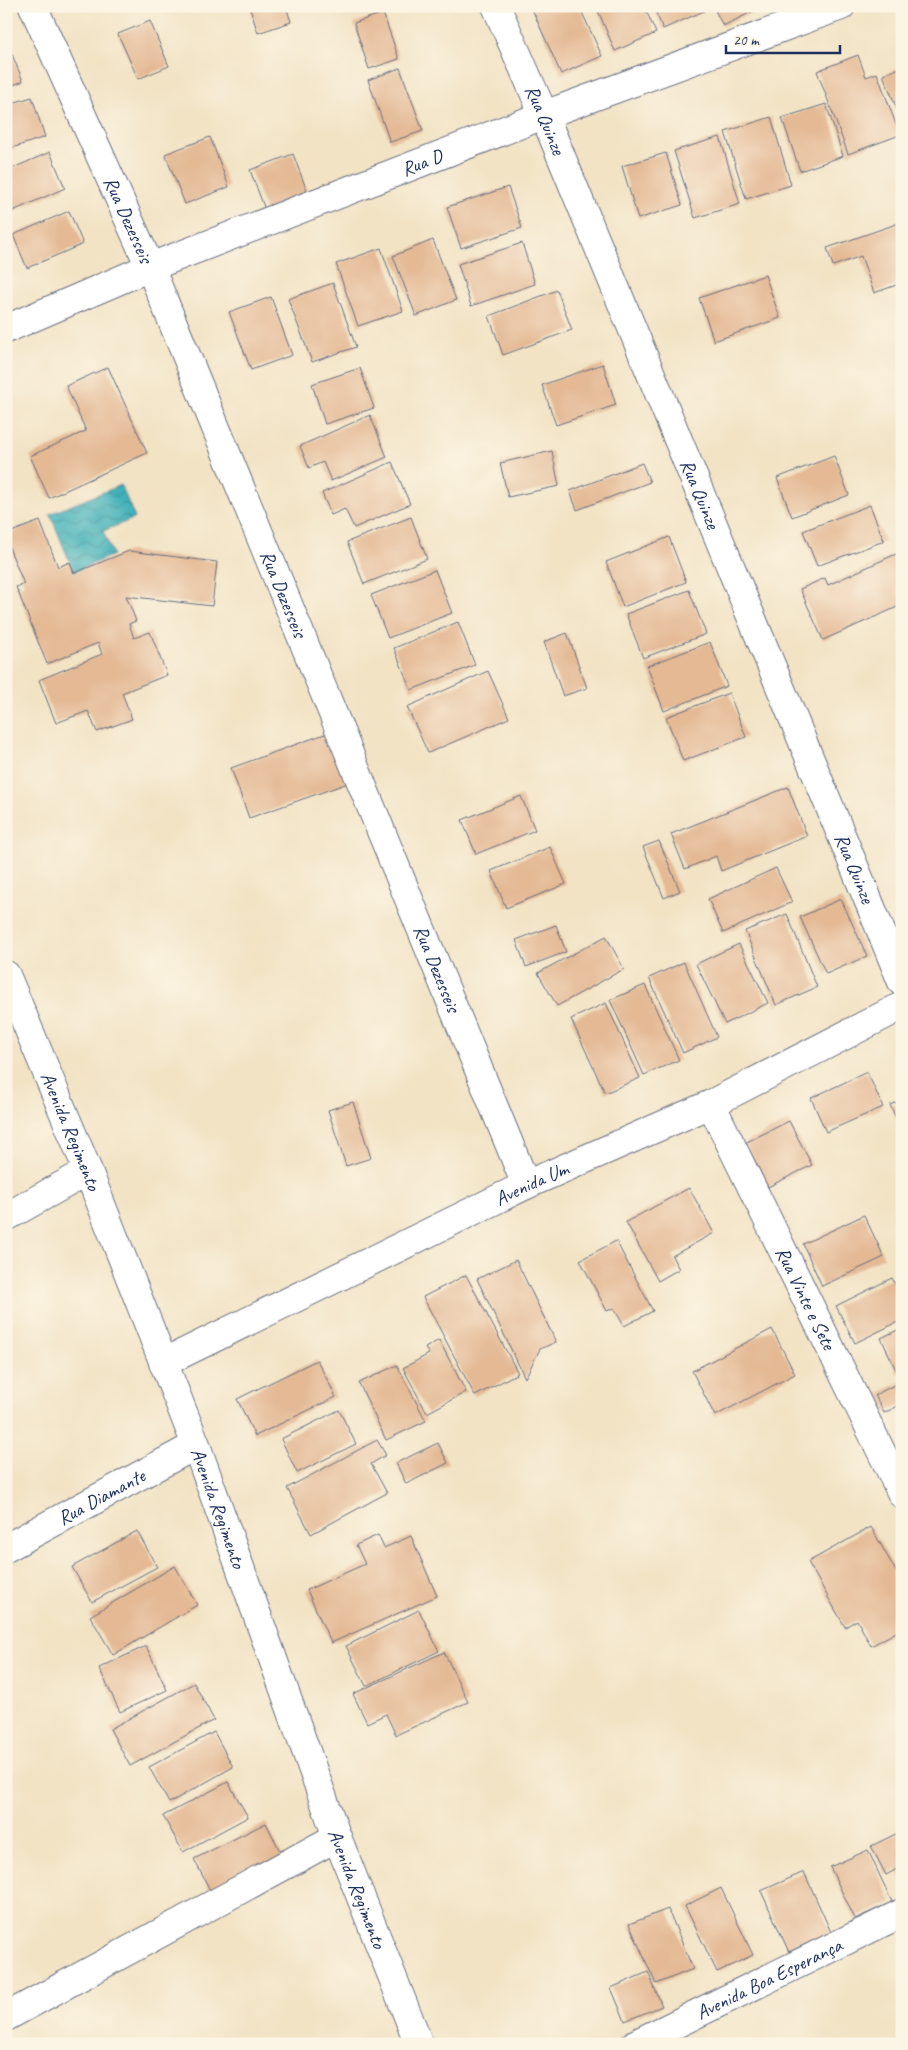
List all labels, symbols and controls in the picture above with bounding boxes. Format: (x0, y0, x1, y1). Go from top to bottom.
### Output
scale bar (726, 22, 839, 54)
text: 20 m (733, 31, 760, 50)
street label: Rua Quinze (519, 81, 572, 160)
street label: Rua D (398, 143, 447, 182)
street label: Rua Dezesseis (98, 173, 159, 269)
street label: Rua Quinze (674, 455, 726, 534)
street label: Rua Dezesseis (254, 547, 313, 643)
street label: Rua Quinze (829, 830, 881, 908)
street label: Rua Dezesseis (408, 921, 467, 1018)
street label: Avenida Regimento (35, 1068, 107, 1195)
street label: Avenida Um (491, 1155, 574, 1211)
street label: Rua Vinte e Sete (770, 1243, 842, 1355)
street label: Avenida Regimento (185, 1445, 252, 1573)
street label: Rua Diamante (53, 1462, 151, 1531)
street label: Avenida Regimento (322, 1826, 392, 1953)
street label: Avenida Boa Esperança (692, 1932, 847, 2025)

